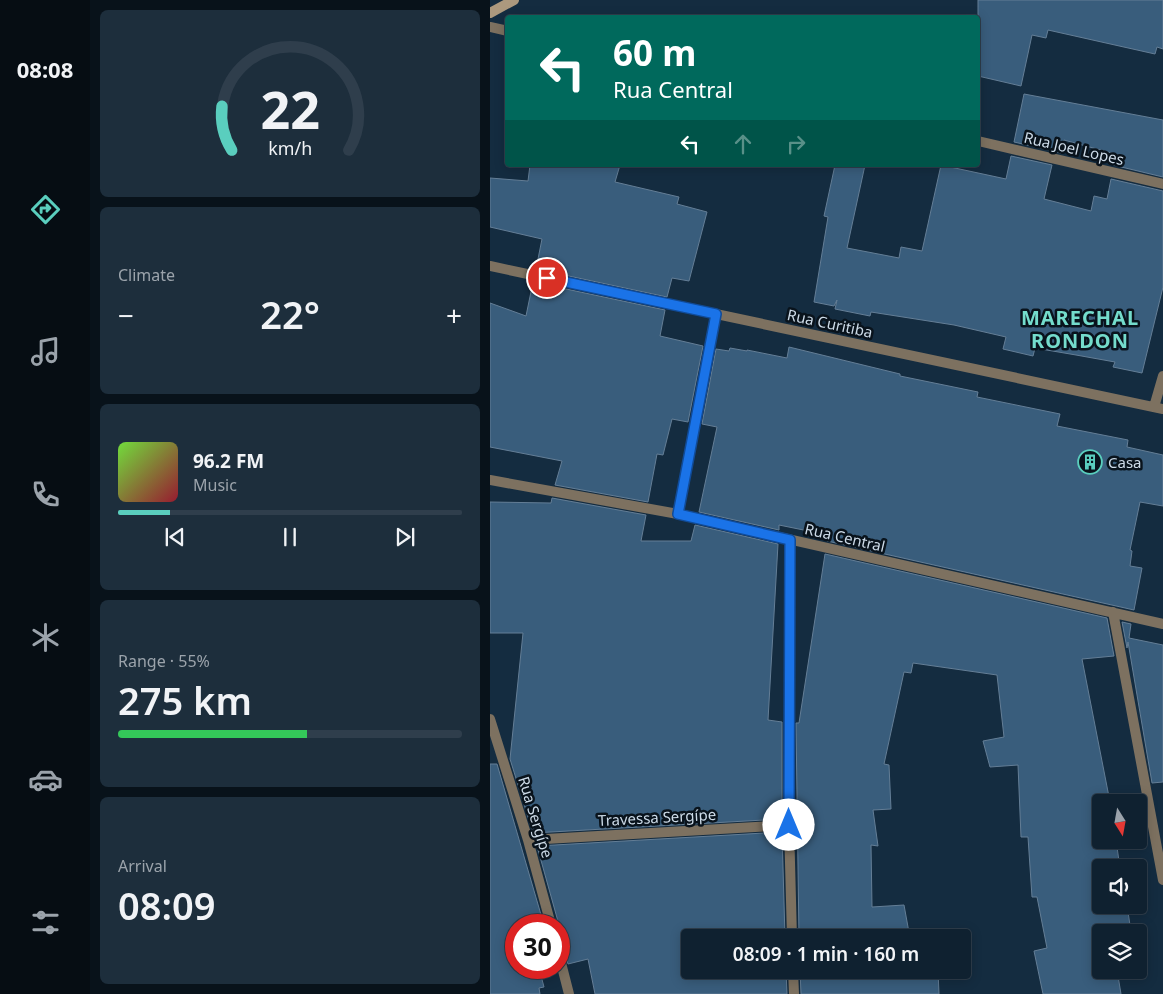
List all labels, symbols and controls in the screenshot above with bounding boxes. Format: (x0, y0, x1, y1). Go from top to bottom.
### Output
text: 60 m (613, 29, 696, 76)
icon: left (530, 35, 595, 100)
text: 08:08 (17, 54, 73, 84)
text: 22 (260, 73, 320, 144)
text: Rua Central (613, 74, 733, 104)
street label: Rua Joel Lopes (1022, 127, 1126, 169)
icon: left (676, 130, 704, 158)
icon: ahead (729, 130, 757, 158)
icon: right (782, 130, 810, 158)
text: km/h (268, 136, 312, 160)
icon: directions (28, 192, 63, 227)
pin (526, 257, 568, 299)
text: Climate (118, 264, 175, 286)
icon: arrive (533, 264, 561, 292)
text: 22° (260, 288, 320, 340)
text: − (118, 296, 134, 334)
text: + (446, 296, 462, 334)
street label: Rua Curitiba (786, 304, 874, 342)
district label: MARECHAL RONDON (1021, 304, 1139, 354)
icon: music (28, 334, 63, 369)
text: 96.2 FM (193, 448, 264, 474)
building icon: Casa (1077, 449, 1103, 475)
place label: Casa (1108, 452, 1142, 472)
text: Music (193, 474, 237, 496)
icon: phone (28, 477, 63, 512)
street label: Rua Central (803, 518, 887, 556)
icon: previous (161, 523, 189, 551)
icon: pause (276, 523, 304, 551)
icon: next (391, 523, 419, 551)
icon: climate (28, 620, 63, 655)
text: Range · 55% (118, 650, 210, 672)
text: 275 km (118, 674, 252, 726)
icon: car (28, 762, 63, 797)
street label: Rua Sergípe (514, 774, 558, 860)
north arrow (1092, 794, 1148, 849)
map controls (1092, 794, 1147, 979)
position arrow (762, 798, 814, 850)
street label: Travessa Sergípe (597, 804, 717, 830)
text: Arrival (118, 855, 167, 877)
button: sound (1092, 859, 1147, 914)
text: 08:09 (118, 879, 215, 931)
icon: filters (28, 905, 63, 940)
speed limit sign: 30 (505, 914, 570, 979)
button: layers (1092, 924, 1147, 979)
text: 08:09 · 1 min · 160 m (733, 941, 919, 967)

